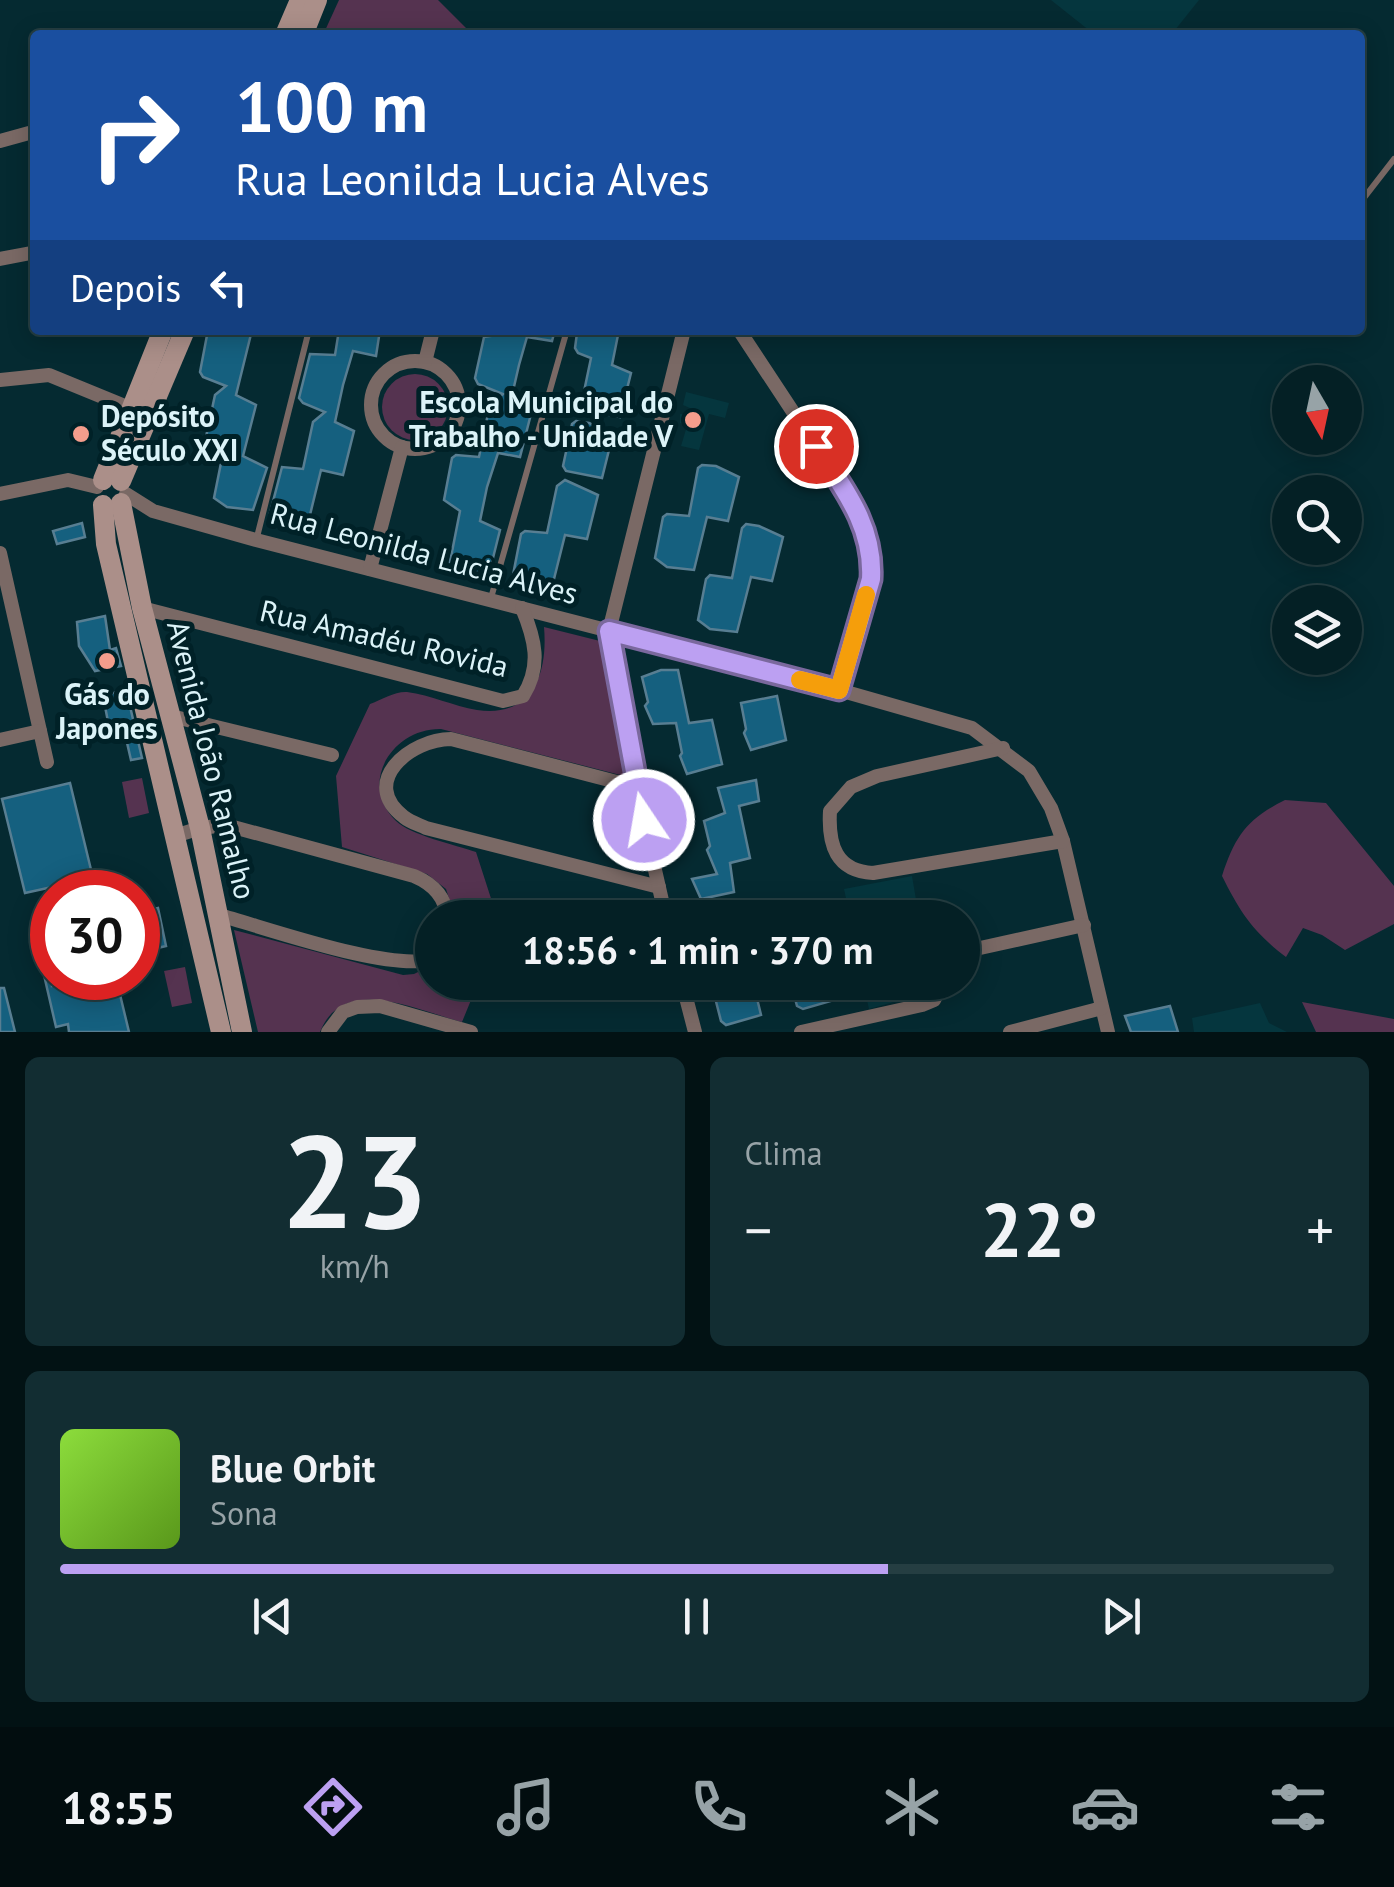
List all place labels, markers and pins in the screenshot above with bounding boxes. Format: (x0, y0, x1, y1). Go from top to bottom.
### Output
place label: Escola Municipal do Trabalho - Unidade V (409, 382, 674, 455)
place label: Depósito Século XXI (101, 396, 238, 469)
pin (774, 404, 859, 489)
marker: Escola Municipal do Trabalho - Unidade V (682, 409, 704, 431)
marker: Depósito Século XXI (70, 423, 92, 445)
marker: Gás do Japones (96, 650, 118, 672)
place label: Gás do Japones (55, 674, 158, 747)

